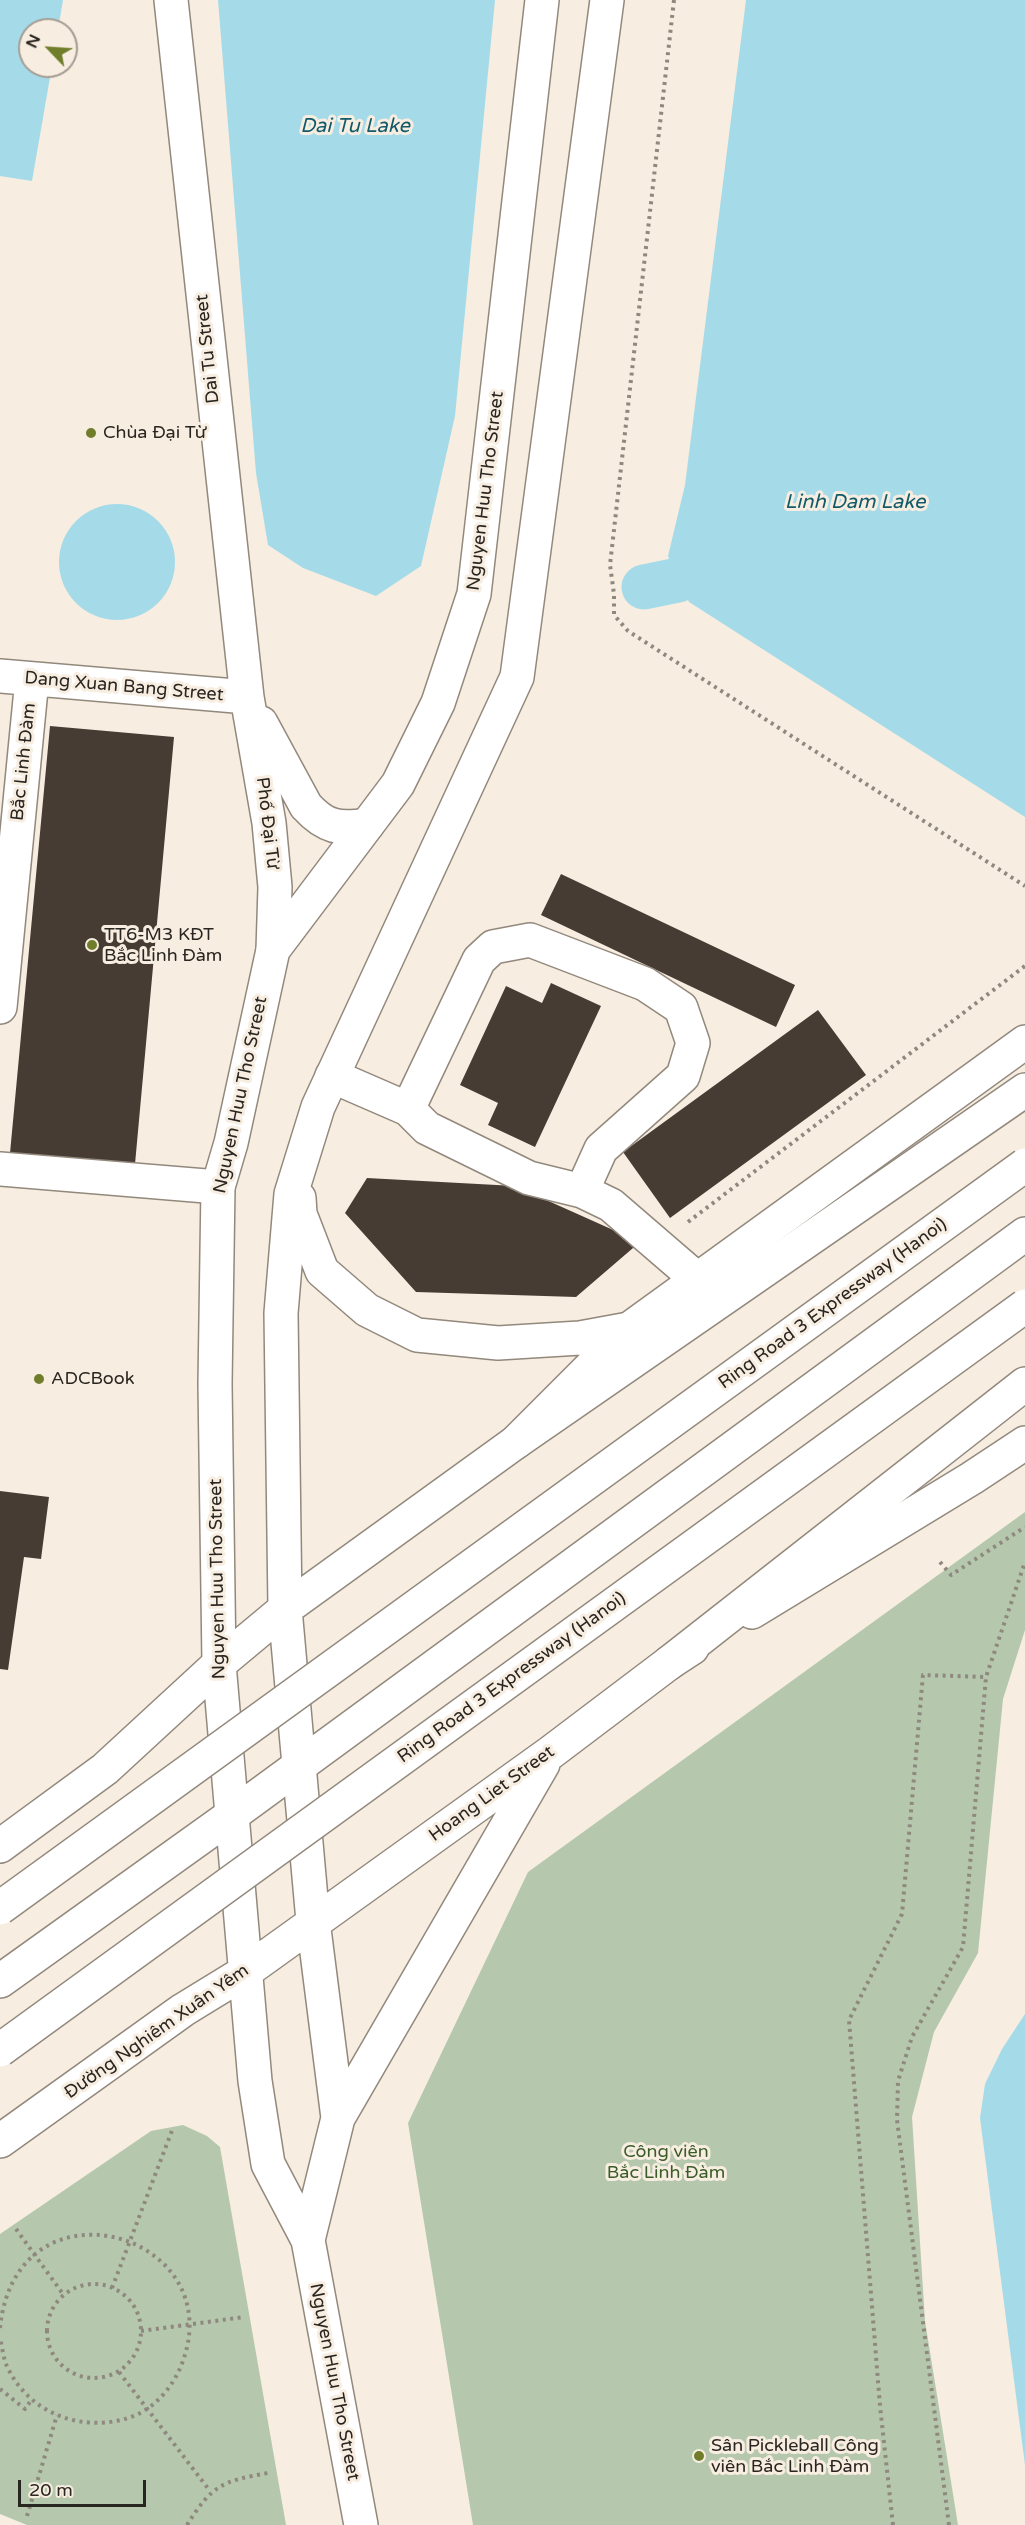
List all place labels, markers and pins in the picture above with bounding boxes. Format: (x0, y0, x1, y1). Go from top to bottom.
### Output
place label: Chùa Đại Từ (103, 422, 206, 444)
marker: Chùa Đại Từ (84, 426, 98, 440)
place label: TT6-M3 KĐT Bắc Linh Đàm (104, 924, 222, 966)
marker: TT6-M3 KĐT Bắc Linh Đàm (85, 938, 99, 952)
place label: ADCBook (51, 1368, 135, 1390)
marker: ADCBook (32, 1372, 46, 1386)
place label: Sân Pickleball Công viên Bắc Linh Đàm (711, 2435, 879, 2478)
marker: Sân Pickleball Công viên Bắc Linh Đàm (692, 2449, 706, 2463)

